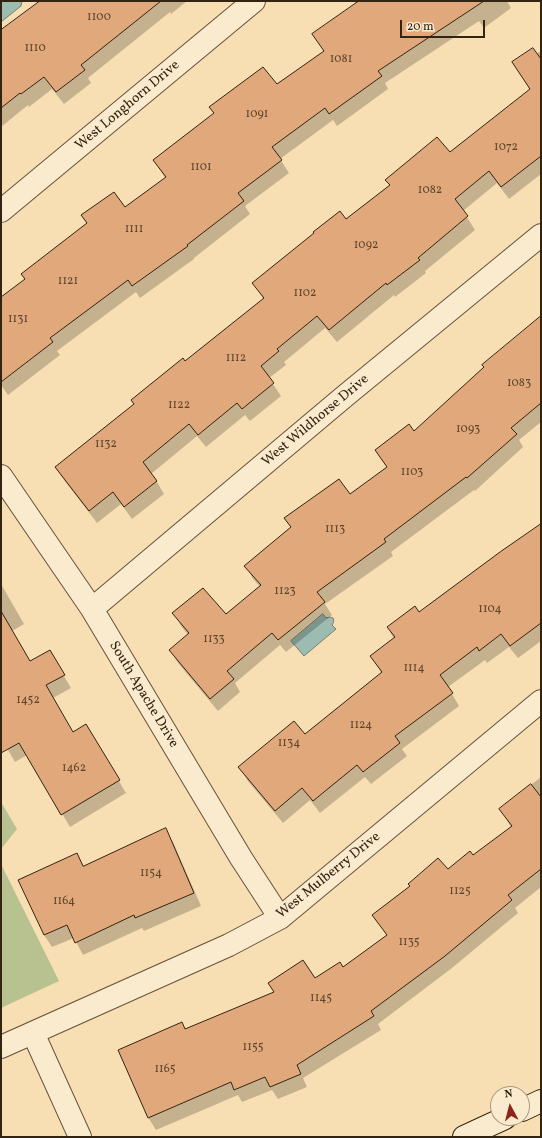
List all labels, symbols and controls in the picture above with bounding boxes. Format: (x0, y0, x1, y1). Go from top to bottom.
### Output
house number: 1100 (87, 11, 111, 25)
scale bar (402, 12, 487, 38)
text: 20 m (407, 19, 434, 35)
house number: 1110 (24, 42, 46, 56)
house number: 1081 (330, 53, 352, 67)
street label: West Longhorn Drive (72, 57, 184, 155)
house number: 1091 (246, 108, 268, 122)
house number: 1072 (494, 141, 518, 155)
house number: 1101 (190, 161, 212, 175)
house number: 1082 (418, 184, 442, 198)
house number: 1111 (125, 223, 143, 237)
house number: 1092 (354, 239, 378, 253)
house number: 1121 (58, 275, 78, 289)
house number: 1102 (294, 287, 316, 301)
house number: 1131 (8, 313, 28, 327)
house number: 1112 (226, 352, 246, 366)
street label: West Wildhorse Drive (259, 371, 373, 471)
house number: 1083 (507, 377, 531, 391)
house number: 1122 (168, 399, 190, 413)
house number: 1093 (456, 423, 480, 437)
house number: 1132 (95, 438, 117, 452)
house number: 1103 (401, 466, 423, 480)
house number: 1113 (325, 523, 345, 537)
house number: 1123 (274, 585, 296, 599)
house number: 1104 (478, 603, 502, 617)
house number: 1133 (203, 633, 225, 647)
street label: South Apache Drive (105, 639, 181, 751)
house number: 1114 (403, 662, 425, 676)
house number: 1452 (16, 694, 40, 708)
house number: 1124 (350, 719, 372, 733)
house number: 1134 (278, 737, 300, 751)
house number: 1462 (62, 762, 86, 776)
street label: West Mulberry Drive (274, 829, 384, 923)
house number: 1154 (140, 867, 162, 881)
house number: 1125 (449, 885, 471, 899)
house number: 1164 (53, 895, 75, 909)
house number: 1135 (398, 936, 420, 950)
house number: 1145 (310, 992, 332, 1006)
house number: 1155 (243, 1041, 263, 1055)
house number: 1165 (154, 1063, 176, 1077)
north arrow (490, 1086, 530, 1126)
text: N (504, 1087, 513, 1103)

